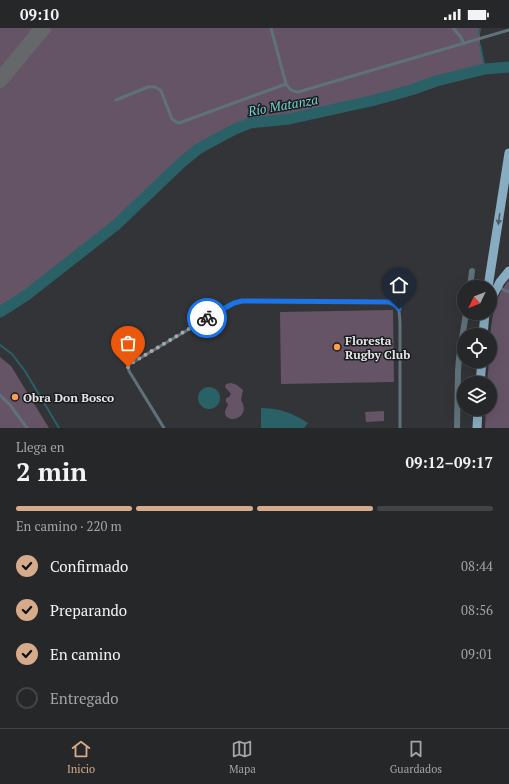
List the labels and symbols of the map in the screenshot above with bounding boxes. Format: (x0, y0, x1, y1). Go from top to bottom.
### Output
water label: Río Matanza (246, 90, 319, 120)
one-way arrow (496, 213, 502, 225)
pin (382, 268, 416, 309)
north arrow (457, 280, 497, 320)
courier (187, 298, 227, 338)
pin (111, 326, 145, 367)
place label: Floresta Rugby Club (345, 333, 410, 362)
marker: Floresta Rugby Club (332, 342, 342, 352)
place label: Obra Don Bosco (23, 390, 114, 405)
marker: Obra Don Bosco (10, 392, 20, 402)

